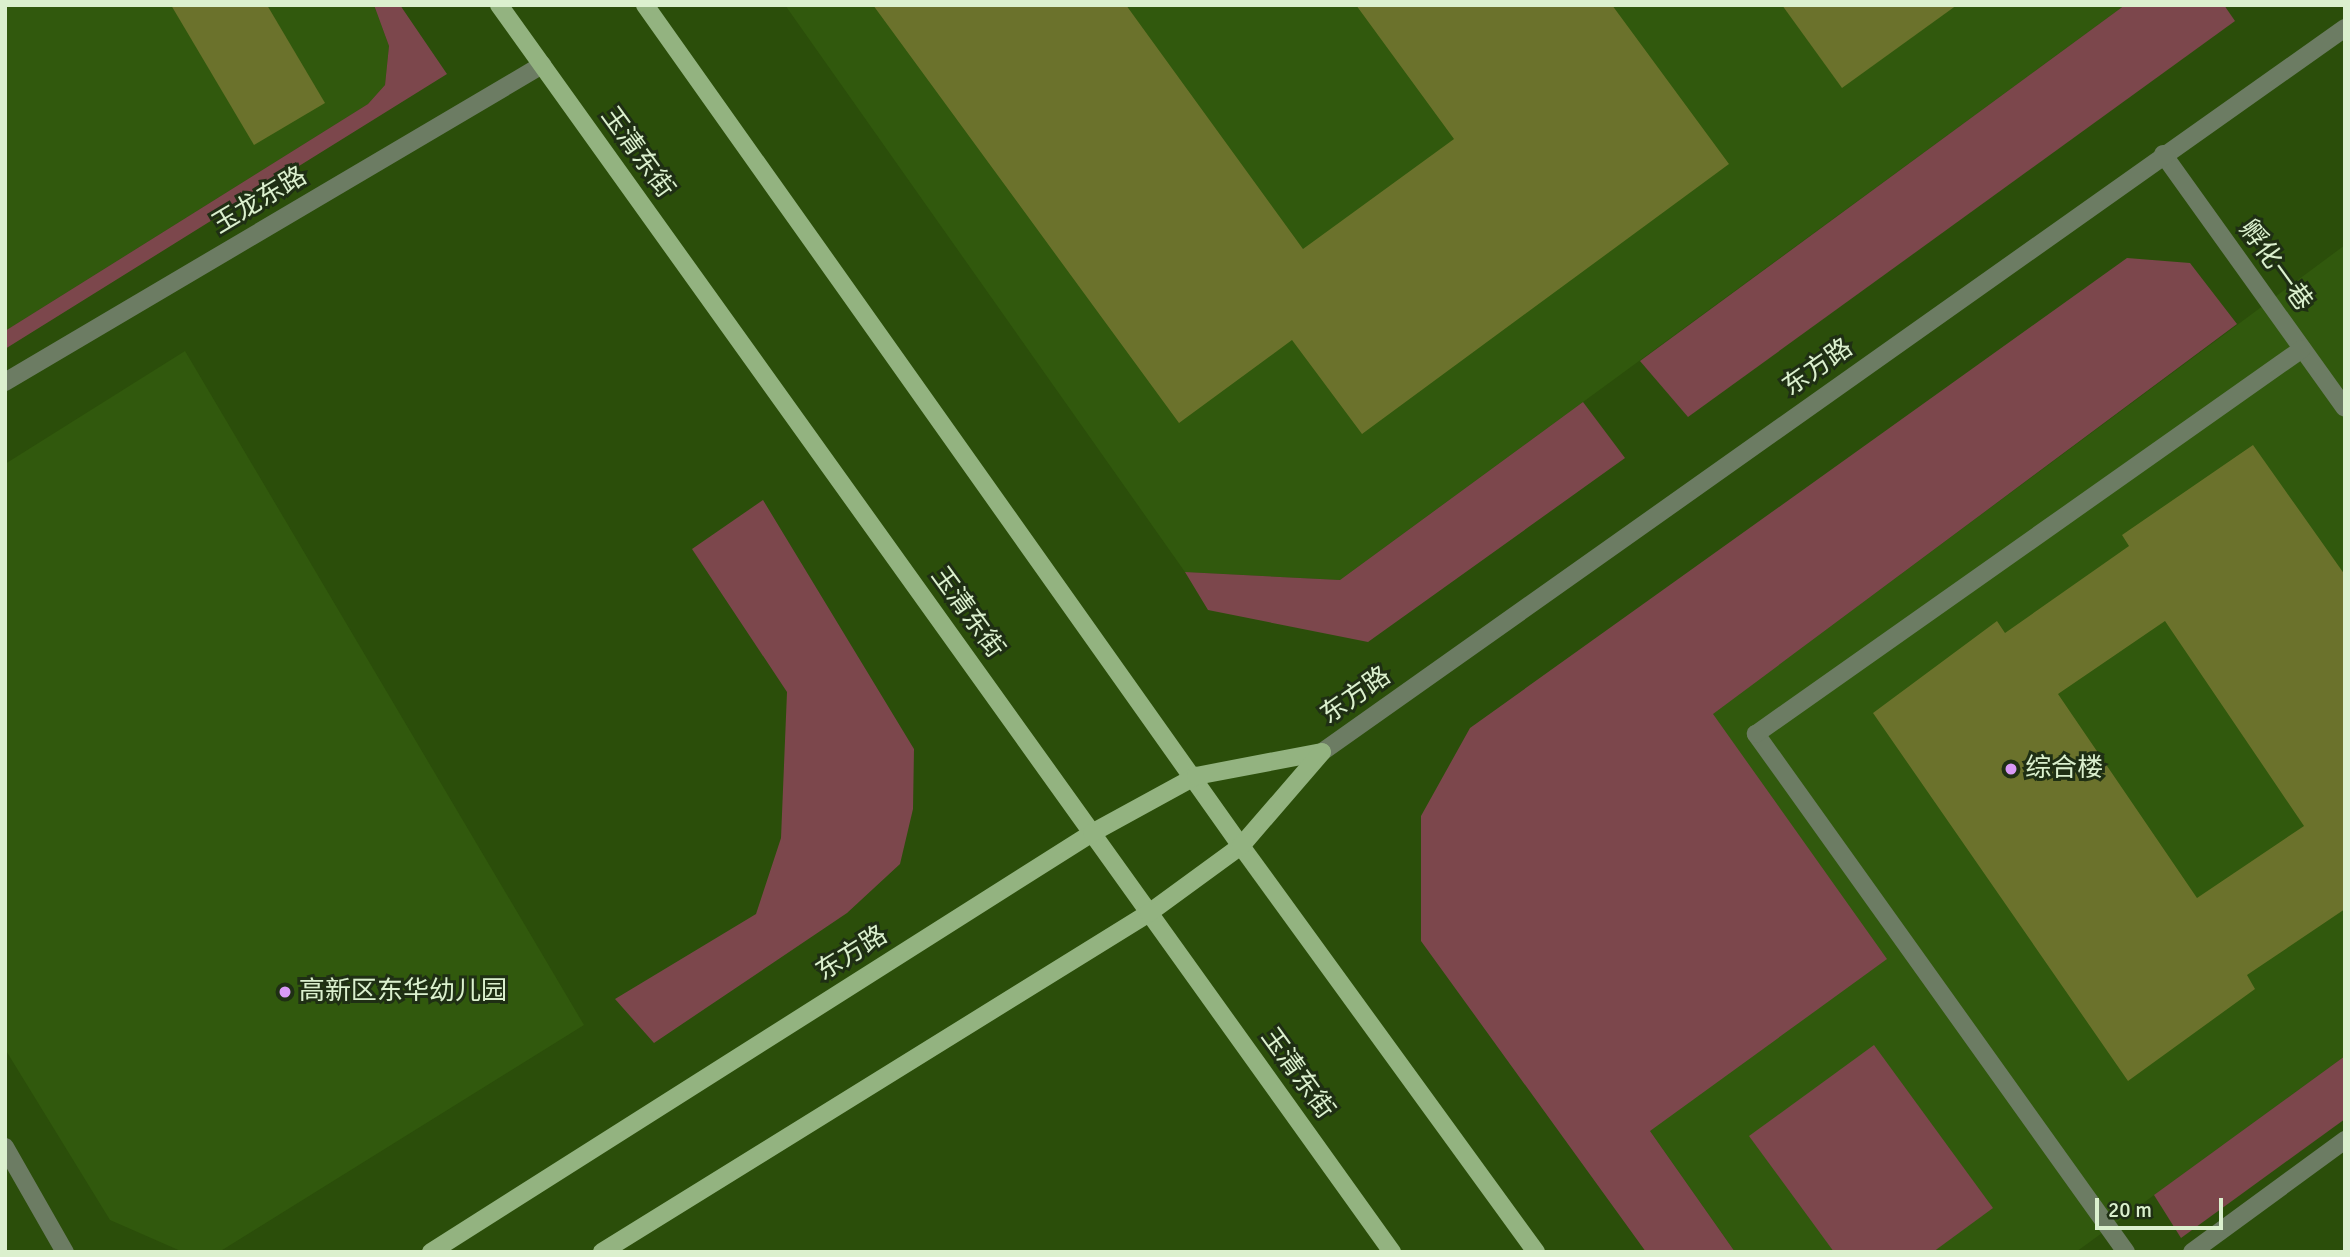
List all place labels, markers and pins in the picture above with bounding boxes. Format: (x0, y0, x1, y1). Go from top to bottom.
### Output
place label: 综合楼 (2025, 753, 2103, 785)
marker: 综合楼 (2003, 761, 2019, 777)
place label: 高新区东华幼儿园 (299, 976, 507, 1008)
marker: 高新区东华幼儿园 (277, 984, 293, 1000)

